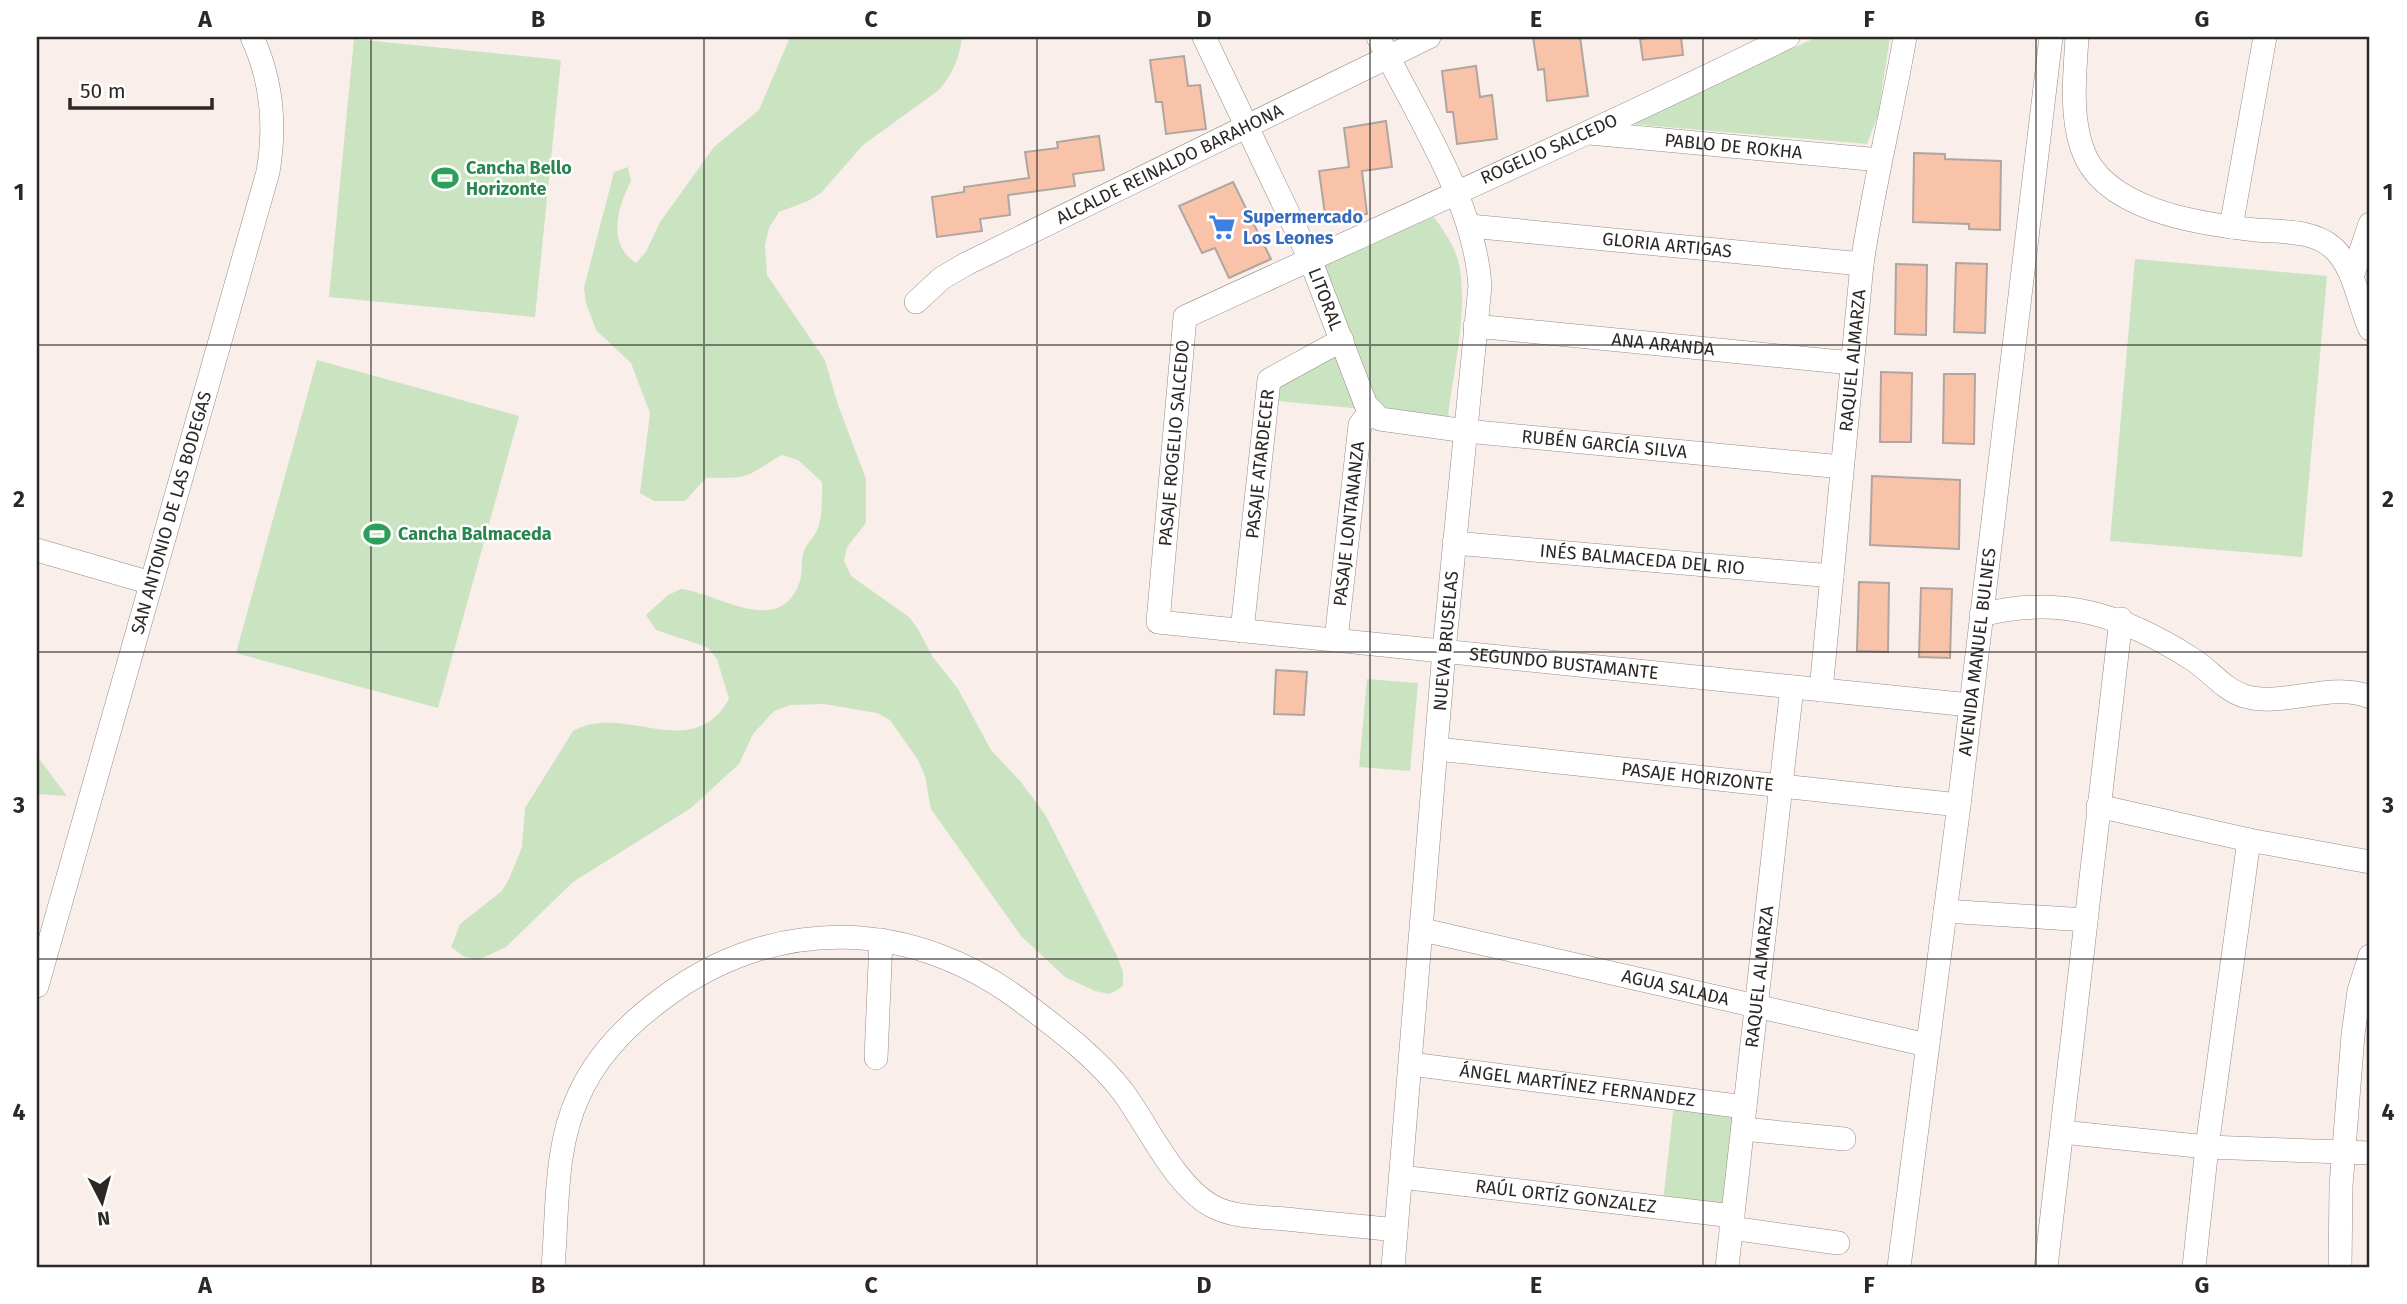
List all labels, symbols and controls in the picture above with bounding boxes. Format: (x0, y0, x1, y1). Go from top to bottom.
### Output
text: A (197, 5, 212, 33)
text: B (531, 5, 545, 33)
text: C (864, 5, 878, 33)
text: D (1197, 5, 1212, 33)
text: E (1530, 5, 1542, 33)
text: F (1863, 5, 1875, 33)
text: G (2195, 5, 2209, 33)
scale bar (70, 66, 212, 110)
text: 50 m (80, 78, 126, 104)
street label: ALCALDE REINALDO BARAHONA (1053, 99, 1287, 229)
street label: ROGELIO SALCEDO (1477, 109, 1621, 189)
street label: PABLO DE ROKHA (1663, 129, 1804, 164)
place label: Cancha Bello Horizonte (466, 157, 572, 200)
sports icon: Cancha Bello Horizonte (430, 163, 460, 193)
text: 1 (14, 178, 24, 206)
text: 1 (2383, 178, 2393, 206)
place label: Supermercado Los Leones (1243, 206, 1363, 249)
supermarket icon: Supermercado Los Leones (1207, 212, 1237, 242)
street label: GLORIA ARTIGAS (1601, 228, 1733, 262)
street label: LITORAL (1303, 265, 1347, 334)
street label: RAQUEL ALMARZA (1835, 288, 1871, 433)
street label: ANA ARANDA (1611, 328, 1716, 361)
street label: PASAJE ROGELIO SALCEDO (1154, 339, 1194, 547)
street label: SAN ANTONIO DE LAS BODEGAS (126, 388, 216, 637)
street label: PASAJE ATARDECER (1241, 388, 1279, 540)
street label: RUBÉN GARCÍA SILVA (1521, 425, 1689, 463)
street label: PASAJE LONTANANZA (1329, 439, 1369, 607)
text: 2 (13, 485, 25, 513)
text: 2 (2382, 485, 2394, 513)
sports icon: Cancha Balmaceda (362, 519, 392, 549)
place label: Cancha Balmaceda (398, 523, 552, 545)
street label: INÉS BALMACEDA DEL RIO (1539, 540, 1746, 579)
street label: AVENIDA MANUEL BULNES (1954, 547, 2001, 757)
street label: NUEVA BRUSELAS (1429, 570, 1463, 712)
street label: SEGUNDO BUSTAMANTE (1468, 643, 1660, 684)
street label: PASAJE HORIZONTE (1620, 758, 1775, 796)
text: 3 (12, 791, 25, 819)
text: 3 (2381, 791, 2394, 819)
street label: RAQUEL ALMARZA (1741, 904, 1778, 1049)
street label: AGUA SALADA (1620, 965, 1732, 1011)
street label: ÁNGEL MARTÍNEZ FERNANDEZ (1458, 1058, 1697, 1112)
text: 4 (13, 1098, 26, 1126)
text: 4 (2382, 1098, 2395, 1126)
north arrow (66, 1168, 136, 1238)
street label: RAÚL ORTÍZ GONZALEZ (1474, 1175, 1658, 1218)
text: N (96, 1206, 111, 1231)
text: A (197, 1271, 212, 1299)
text: B (531, 1271, 545, 1299)
text: C (864, 1271, 878, 1299)
text: D (1197, 1271, 1212, 1299)
text: E (1530, 1271, 1542, 1299)
text: F (1863, 1271, 1875, 1299)
text: G (2195, 1271, 2209, 1299)

